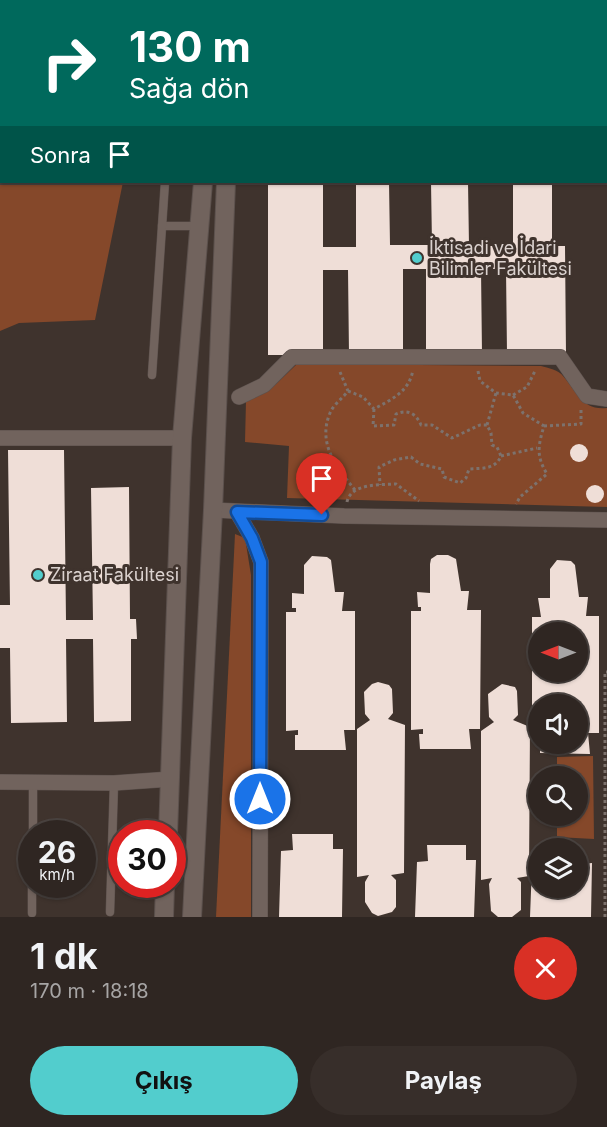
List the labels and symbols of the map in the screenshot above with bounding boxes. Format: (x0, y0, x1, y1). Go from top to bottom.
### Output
place label: İktisadi ve İdari Bilimler Fakültesi (429, 236, 572, 279)
marker: İktisadi ve İdari Bilimler Fakültesi (410, 251, 424, 265)
pin (296, 453, 347, 515)
place label: Ziraat Fakültesi (50, 564, 179, 585)
marker: Ziraat Fakültesi (31, 568, 45, 582)
north arrow (528, 622, 588, 682)
position arrow (228, 767, 292, 831)
speed limit sign: 30 (108, 820, 186, 898)

